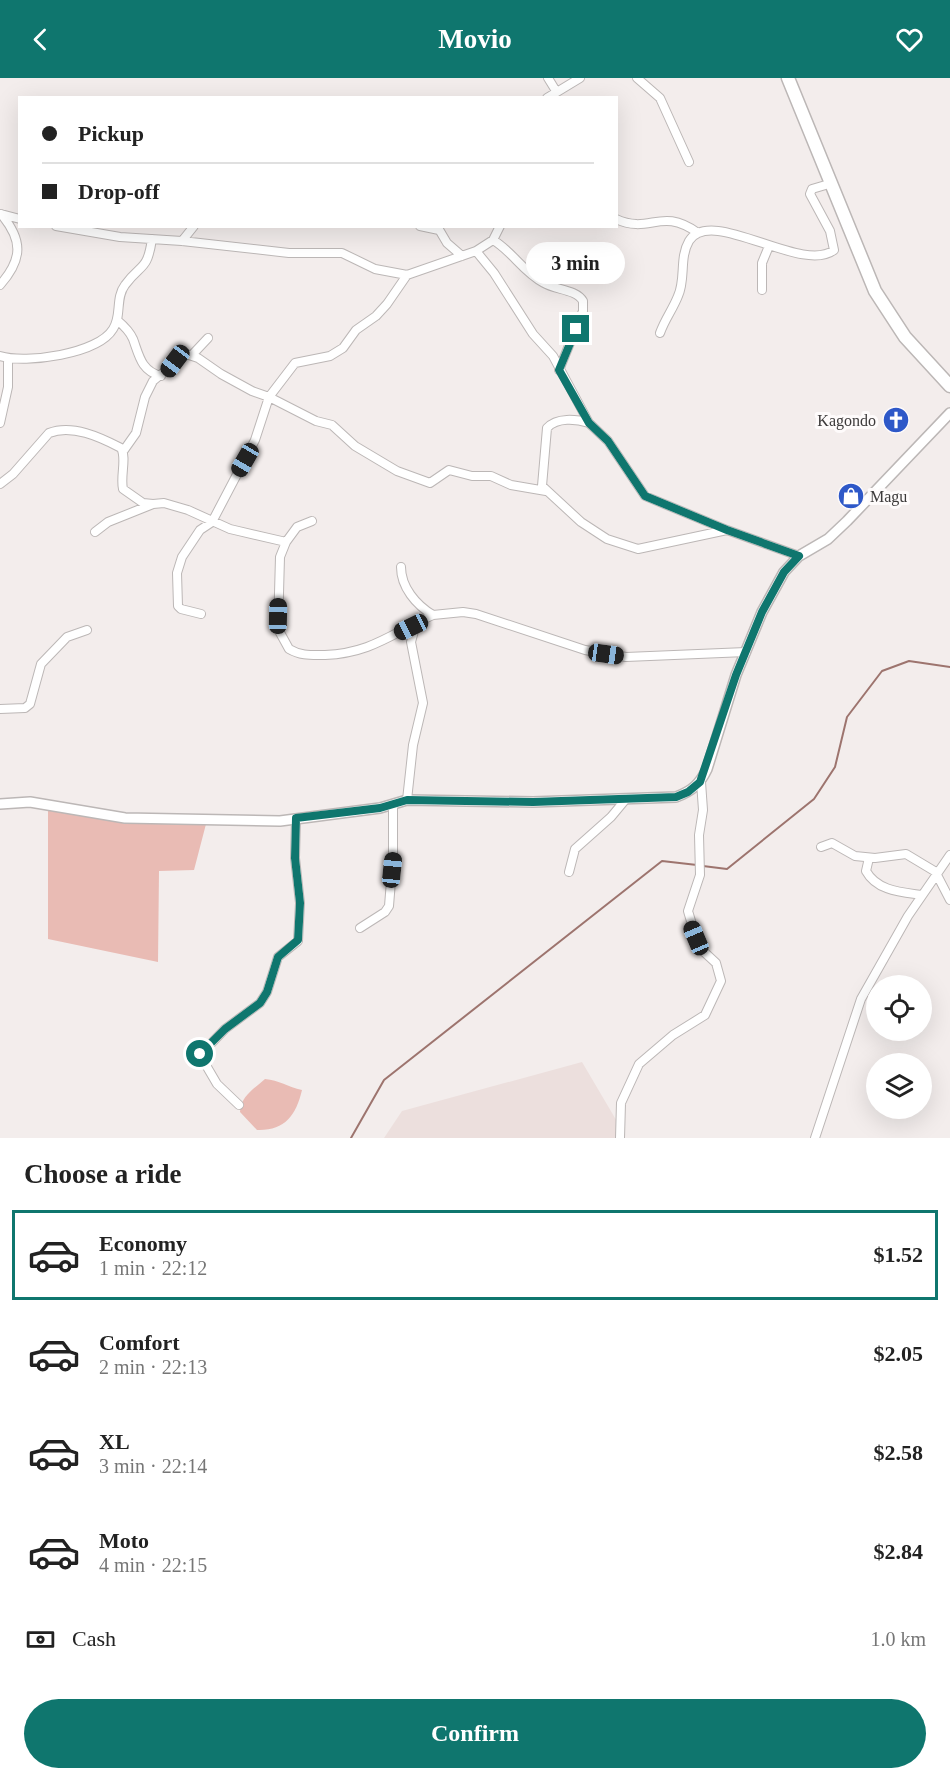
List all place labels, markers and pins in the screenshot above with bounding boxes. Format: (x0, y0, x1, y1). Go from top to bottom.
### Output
church icon: Kagondo (881, 405, 911, 435)
place label: Kagondo (817, 412, 876, 430)
shop icon: Magu (836, 481, 866, 511)
place label: Magu (870, 488, 907, 506)

